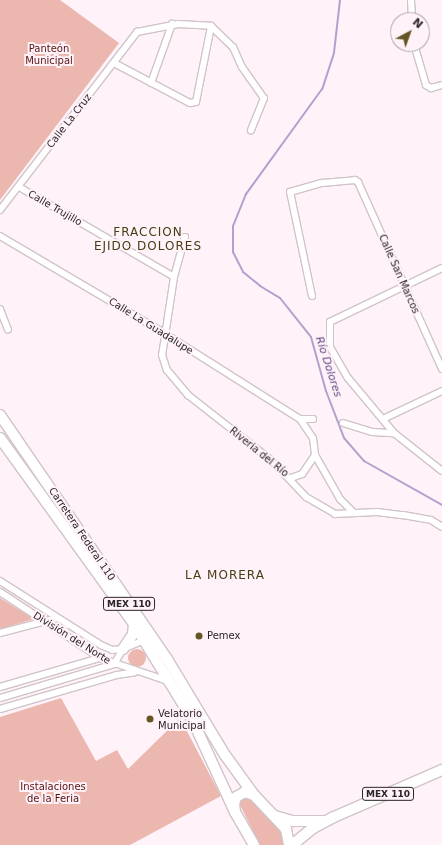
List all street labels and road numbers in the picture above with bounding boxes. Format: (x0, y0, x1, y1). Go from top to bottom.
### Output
street label: Calle La Cruz (44, 91, 94, 151)
street label: Calle Trujillo (26, 188, 84, 228)
street label: Calle San Marcos (376, 233, 422, 315)
street label: Calle La Guadalupe (107, 295, 195, 357)
street label: Riveria del Río (227, 425, 291, 479)
street label: Carretera Federal 110 (46, 485, 118, 583)
road number: MEX 110 (103, 597, 155, 611)
street label: División del Norte (31, 609, 113, 667)
road number: MEX 110 (362, 787, 414, 801)

